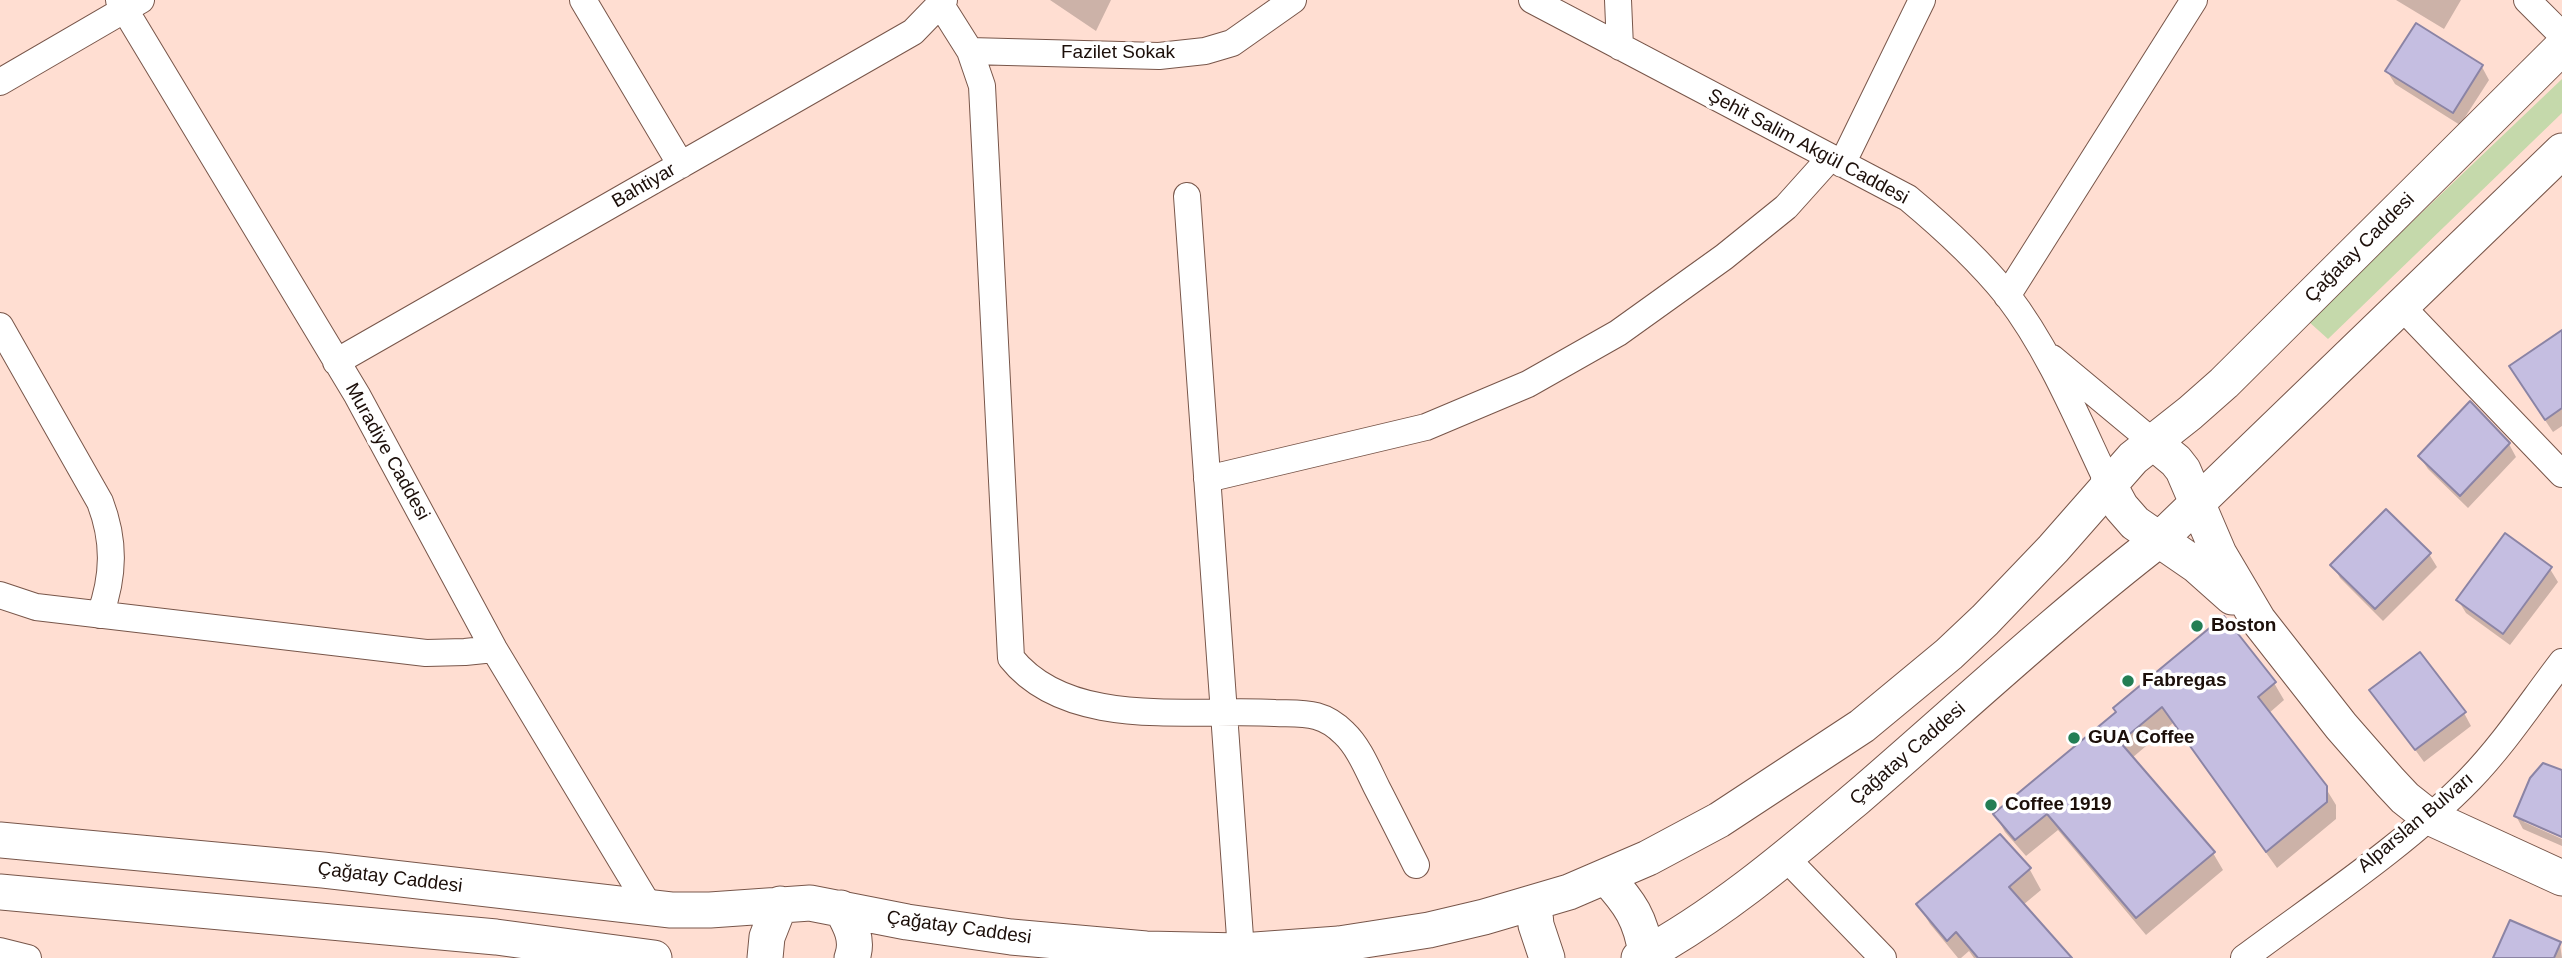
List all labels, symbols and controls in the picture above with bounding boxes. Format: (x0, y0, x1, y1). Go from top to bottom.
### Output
street label: Fazilet Sokak (1061, 42, 1175, 64)
street label: Şehit Salim Akgül Caddesi (1704, 84, 1912, 210)
street label: Bahtiyar (608, 159, 680, 213)
street label: Çağatay Caddesi (2300, 188, 2420, 308)
street label: Muradiye Caddesi (340, 380, 434, 524)
place label: Boston (2211, 615, 2276, 637)
marker: Boston (2189, 618, 2205, 634)
place label: Fabregas (2142, 670, 2226, 692)
marker: Fabregas (2120, 673, 2136, 689)
street label: Çağatay Caddesi (1846, 698, 1970, 810)
place label: GUA Coffee (2088, 727, 2195, 749)
marker: GUA Coffee (2066, 730, 2082, 746)
street label: Alparslan Bulvarı (2354, 768, 2478, 878)
place label: Coffee 1919 (2005, 794, 2112, 816)
marker: Coffee 1919 (1983, 797, 1999, 813)
street label: Çağatay Caddesi (316, 858, 464, 898)
street label: Çağatay Caddesi (885, 907, 1033, 949)

